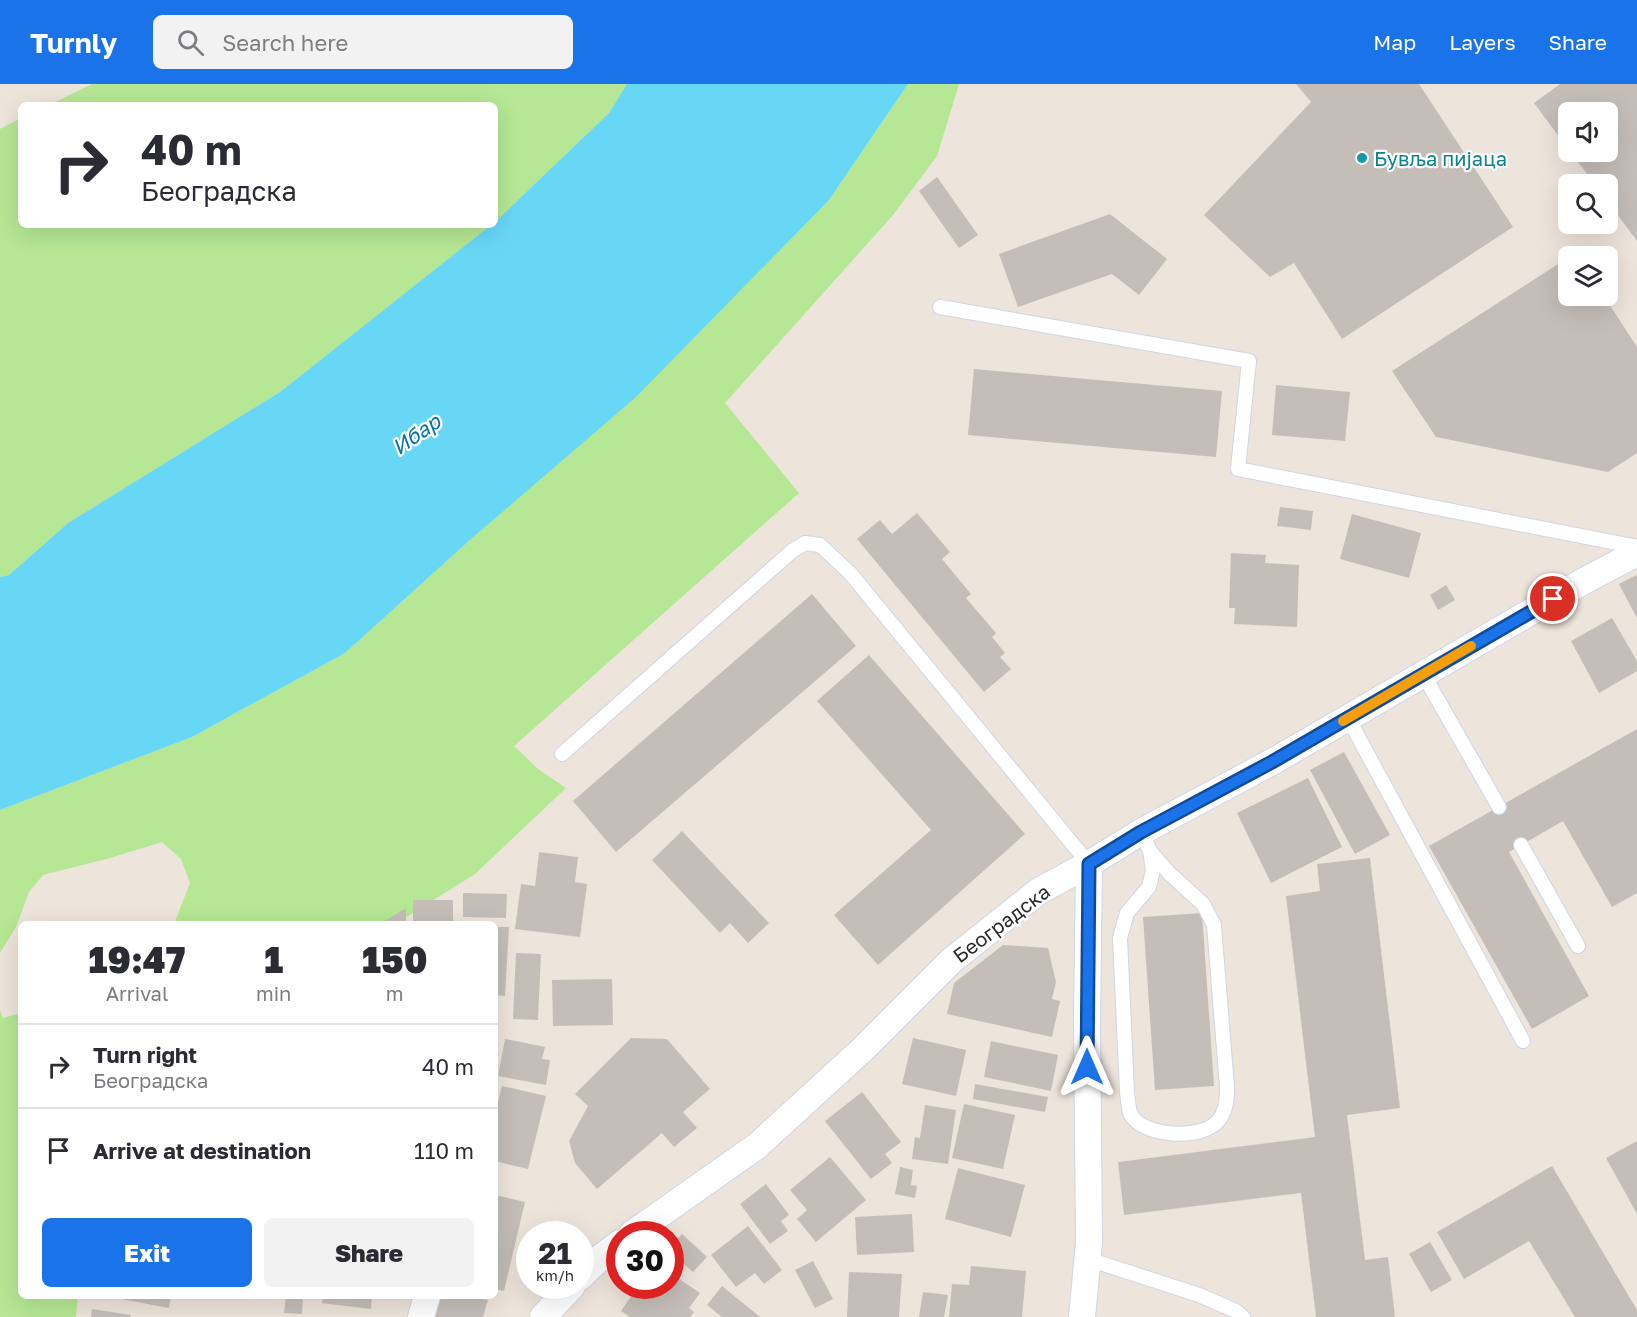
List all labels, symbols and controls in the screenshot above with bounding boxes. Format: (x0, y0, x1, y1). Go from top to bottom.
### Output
search box (153, 15, 573, 69)
text: Turnly (30, 26, 117, 59)
icon: search (174, 26, 207, 59)
text: Search here (222, 29, 348, 56)
text: Map (1373, 29, 1416, 55)
text: Layers (1449, 29, 1516, 55)
text: Share (1549, 29, 1607, 55)
map controls (1558, 102, 1618, 306)
button: sound (1558, 102, 1618, 162)
text: 40 m (141, 124, 242, 174)
icon: right (42, 126, 120, 204)
place label: Бувља пијаца (1374, 146, 1507, 170)
marker: Бувља пијаца (1355, 151, 1369, 165)
button: search (1558, 174, 1618, 234)
text: Београдска (141, 175, 297, 207)
button: layers (1558, 246, 1618, 306)
water label: Ибар (387, 407, 447, 460)
pin (1527, 573, 1578, 624)
icon: arrive (1536, 582, 1569, 615)
street label: Београдска (948, 879, 1054, 967)
text: 19:47 (89, 938, 185, 981)
text: 1 (264, 938, 283, 981)
text: 150 (362, 938, 427, 981)
text: Arrival (106, 981, 168, 1005)
text: min (256, 981, 291, 1005)
text: m (386, 981, 404, 1005)
position arrow (1055, 1035, 1119, 1099)
text: Turn right (93, 1041, 197, 1068)
icon: right (42, 1050, 75, 1083)
text: 40 m (422, 1053, 474, 1080)
text: Београдска (93, 1068, 208, 1092)
icon: arrive (42, 1134, 75, 1167)
text: Arrive at destination (93, 1137, 311, 1164)
text: 110 m (414, 1137, 474, 1164)
button: Exit (42, 1218, 252, 1287)
button: Share (264, 1218, 474, 1287)
speed limit sign: 30 (606, 1221, 684, 1299)
text: 21 (538, 1235, 572, 1271)
text: km/h (536, 1266, 574, 1284)

